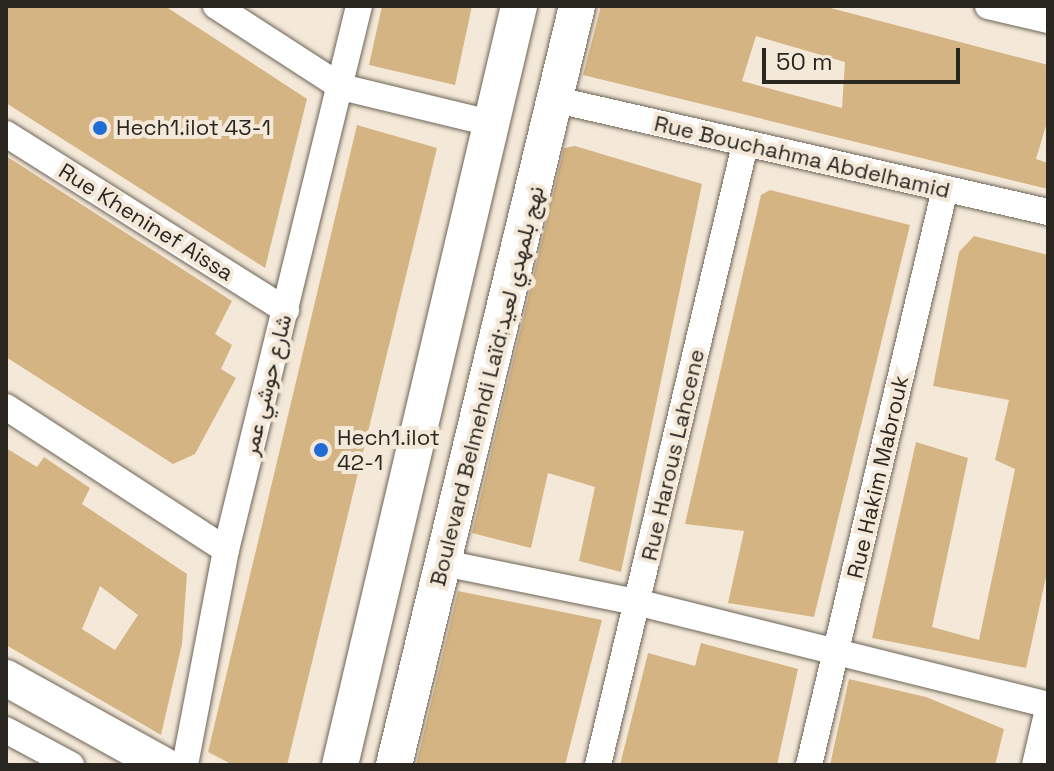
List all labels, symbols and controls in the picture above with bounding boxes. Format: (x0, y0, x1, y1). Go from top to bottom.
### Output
scale bar (766, 32, 964, 82)
text: 50 m (776, 46, 833, 77)
street label: Rue Bouchahma Abdelhamid (651, 110, 953, 204)
place label: Hech1.ilot 43-1 (116, 115, 271, 141)
marker: Hech1.ilot 43-1 (91, 119, 109, 137)
street label: Rue Kheninef Aissa (54, 157, 238, 287)
street label: Boulevard Belmehdi Laïd;نهج بلمهدي لعيد (424, 183, 550, 589)
street label: شارع حوشي عمر (237, 312, 297, 458)
street label: Rue Harous Lahcene (636, 347, 710, 563)
street label: Rue Hakim Mabrouk (842, 373, 914, 581)
place label: Hech1.ilot 42-1 (337, 424, 440, 476)
marker: Hech1.ilot 42-1 (312, 441, 330, 459)

